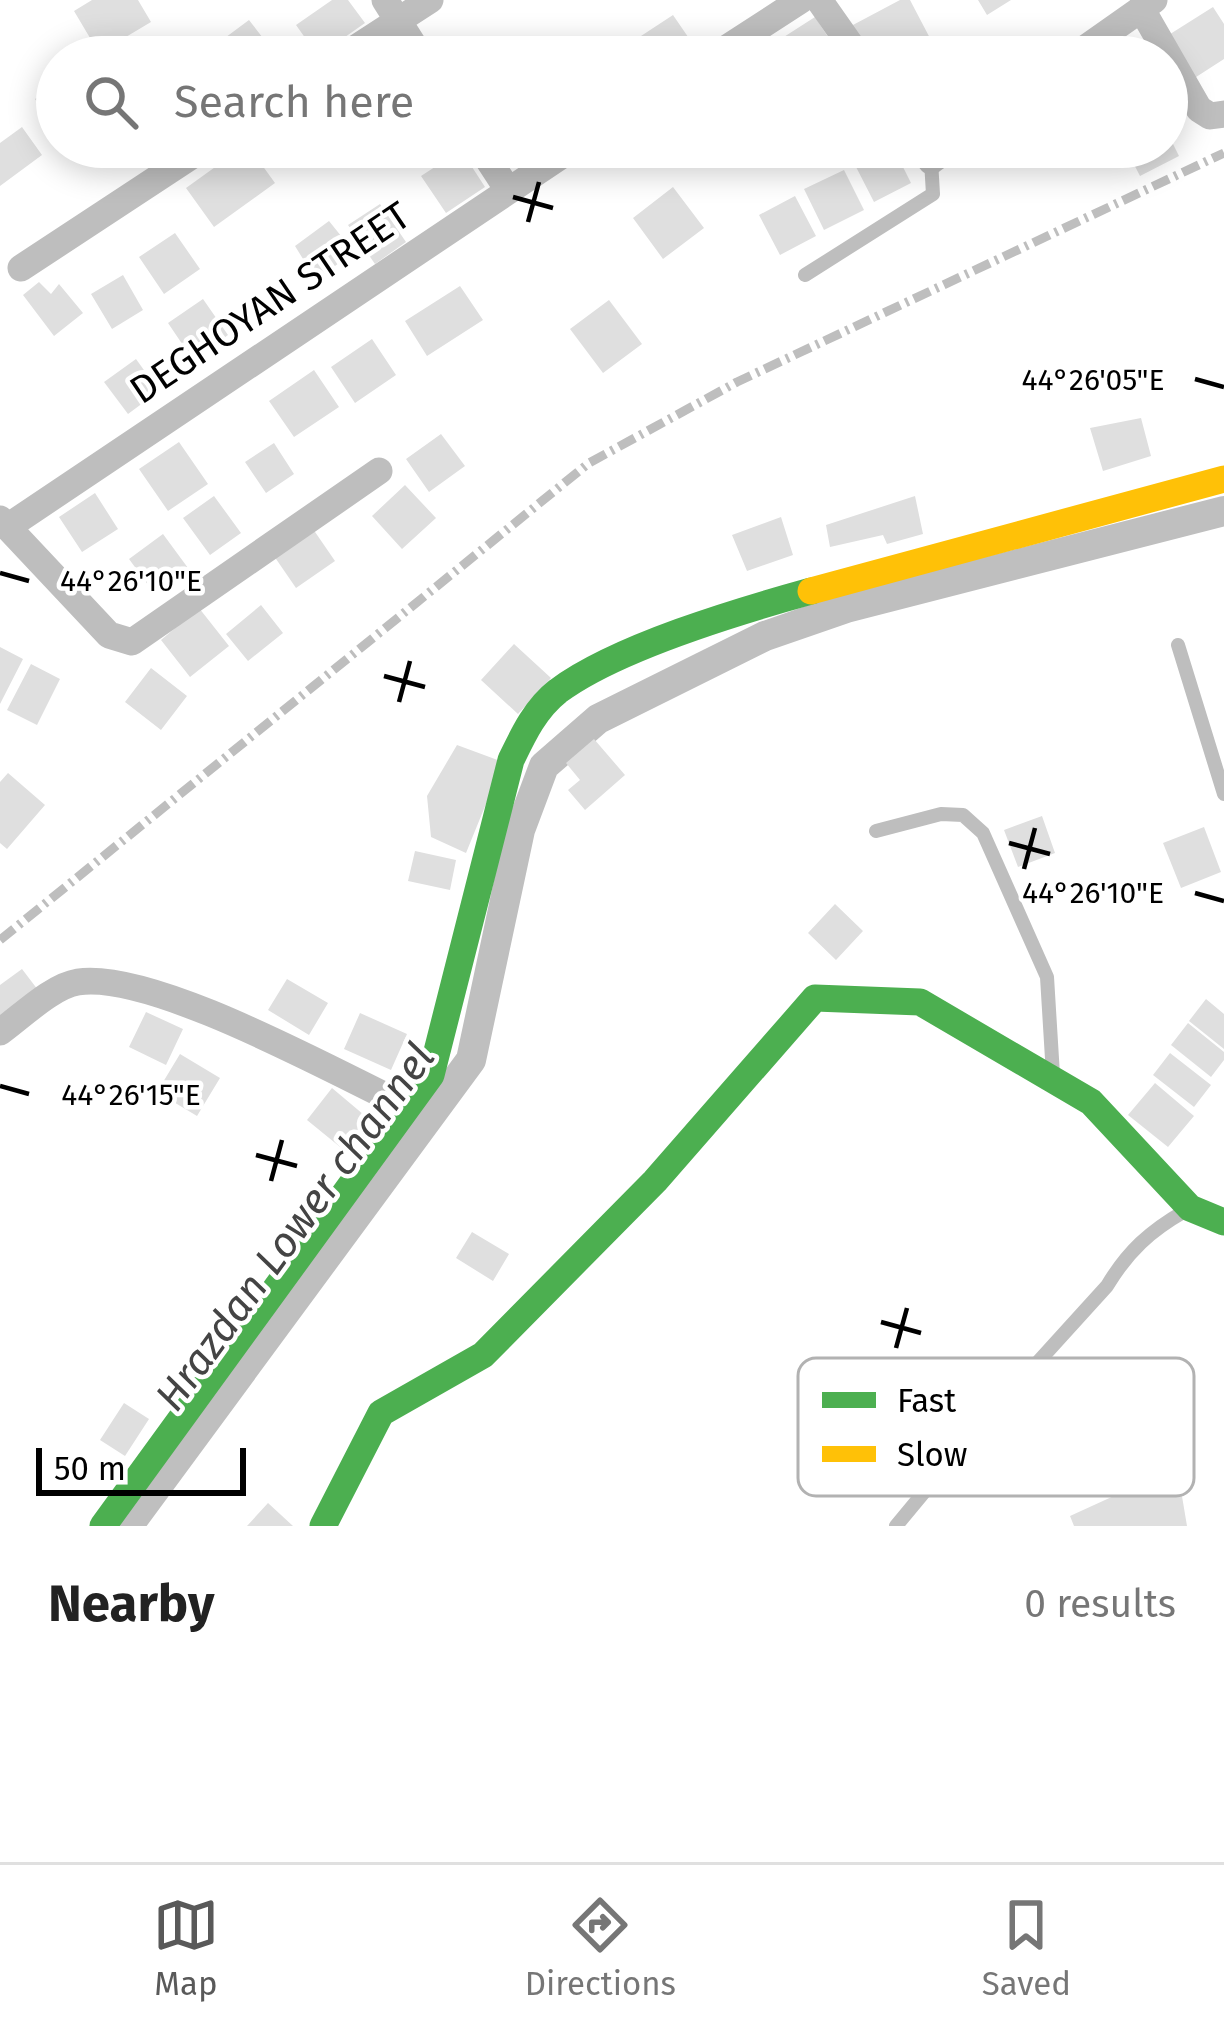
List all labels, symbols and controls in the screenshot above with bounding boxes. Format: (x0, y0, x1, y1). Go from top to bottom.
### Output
search box (36, 36, 1188, 168)
icon: search (78, 69, 144, 135)
text: Search here (174, 75, 414, 129)
street label: DEGHOYAN STREET (121, 192, 419, 414)
text: 44°26'05"E (1021, 362, 1165, 398)
text: 44°26'10"E (60, 563, 202, 599)
text: 44°26'10"E (1022, 875, 1164, 911)
water label: Hrazdan Lower channel (145, 1034, 445, 1420)
text: 44°26'15"E (61, 1077, 201, 1113)
legend (798, 1358, 1194, 1496)
text: Fast (897, 1381, 956, 1421)
text: Slow (897, 1435, 967, 1475)
scale bar (36, 1442, 246, 1495)
text: 50 m (54, 1449, 126, 1489)
text: Nearby (48, 1573, 214, 1635)
text: 0 results (1024, 1581, 1176, 1627)
tab: Map (153, 1892, 219, 2004)
tab: Directions (525, 1892, 676, 2004)
tab: Saved (982, 1892, 1071, 2004)

